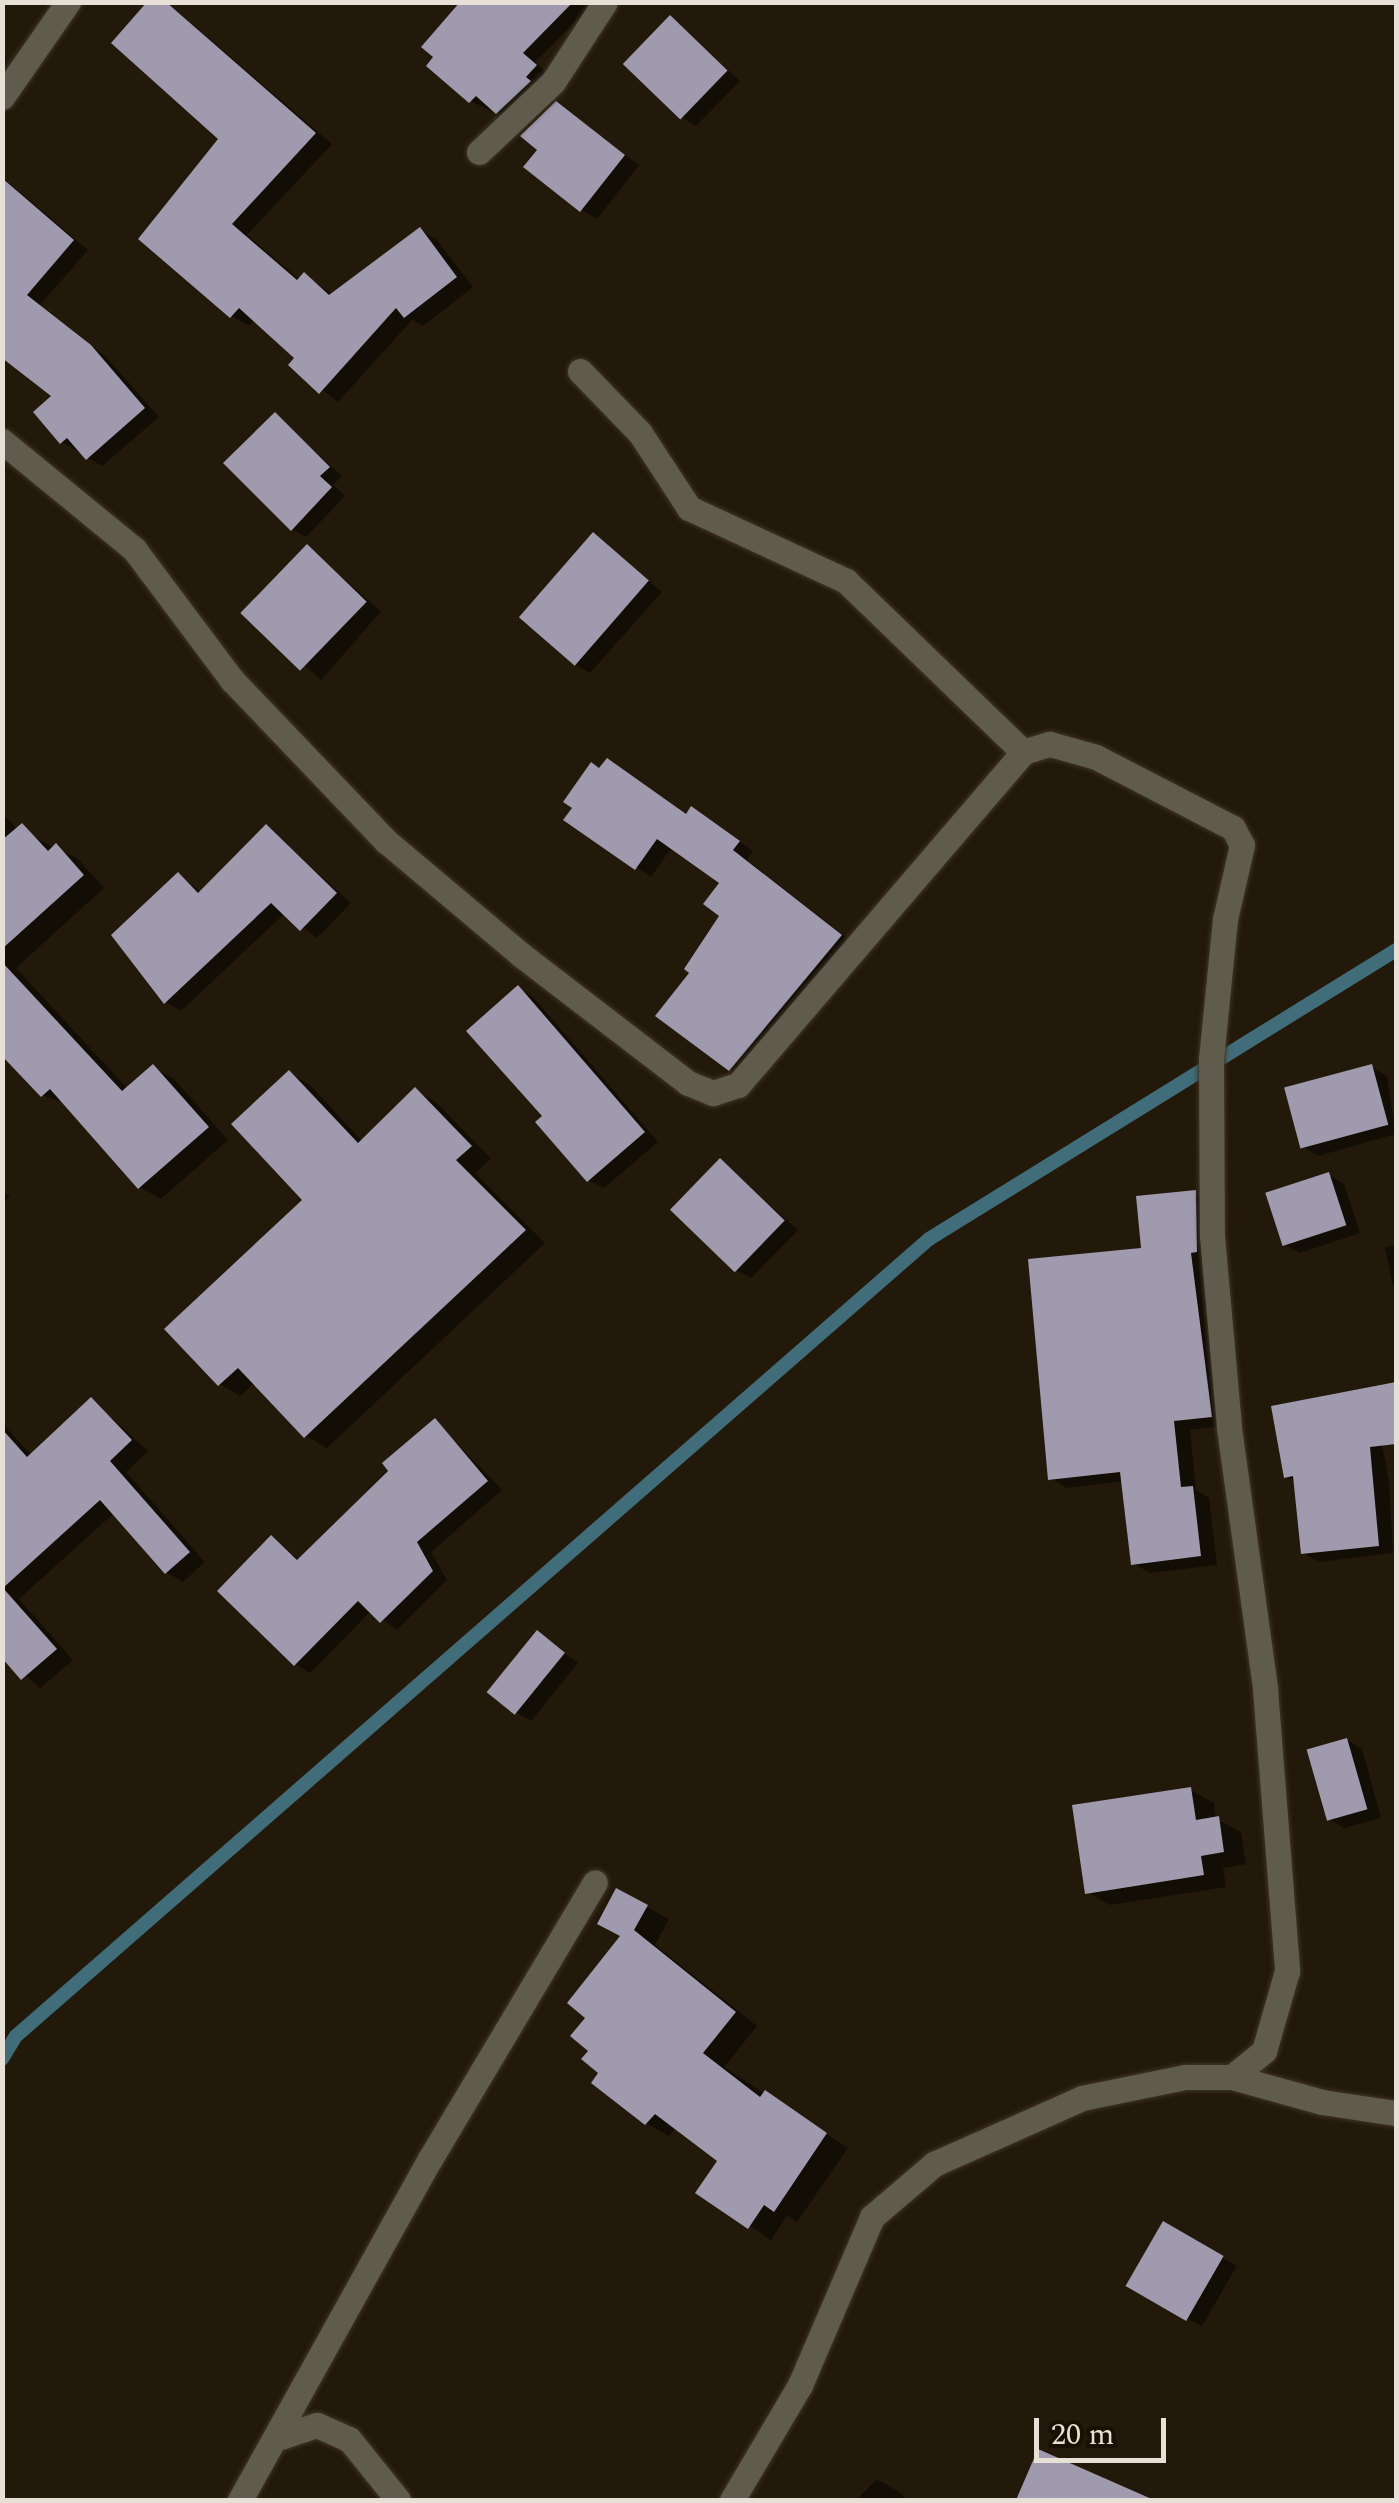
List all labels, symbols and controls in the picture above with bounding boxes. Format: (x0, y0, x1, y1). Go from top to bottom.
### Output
scale bar (1039, 2398, 1172, 2460)
text: 20 m (1051, 2412, 1114, 2458)

